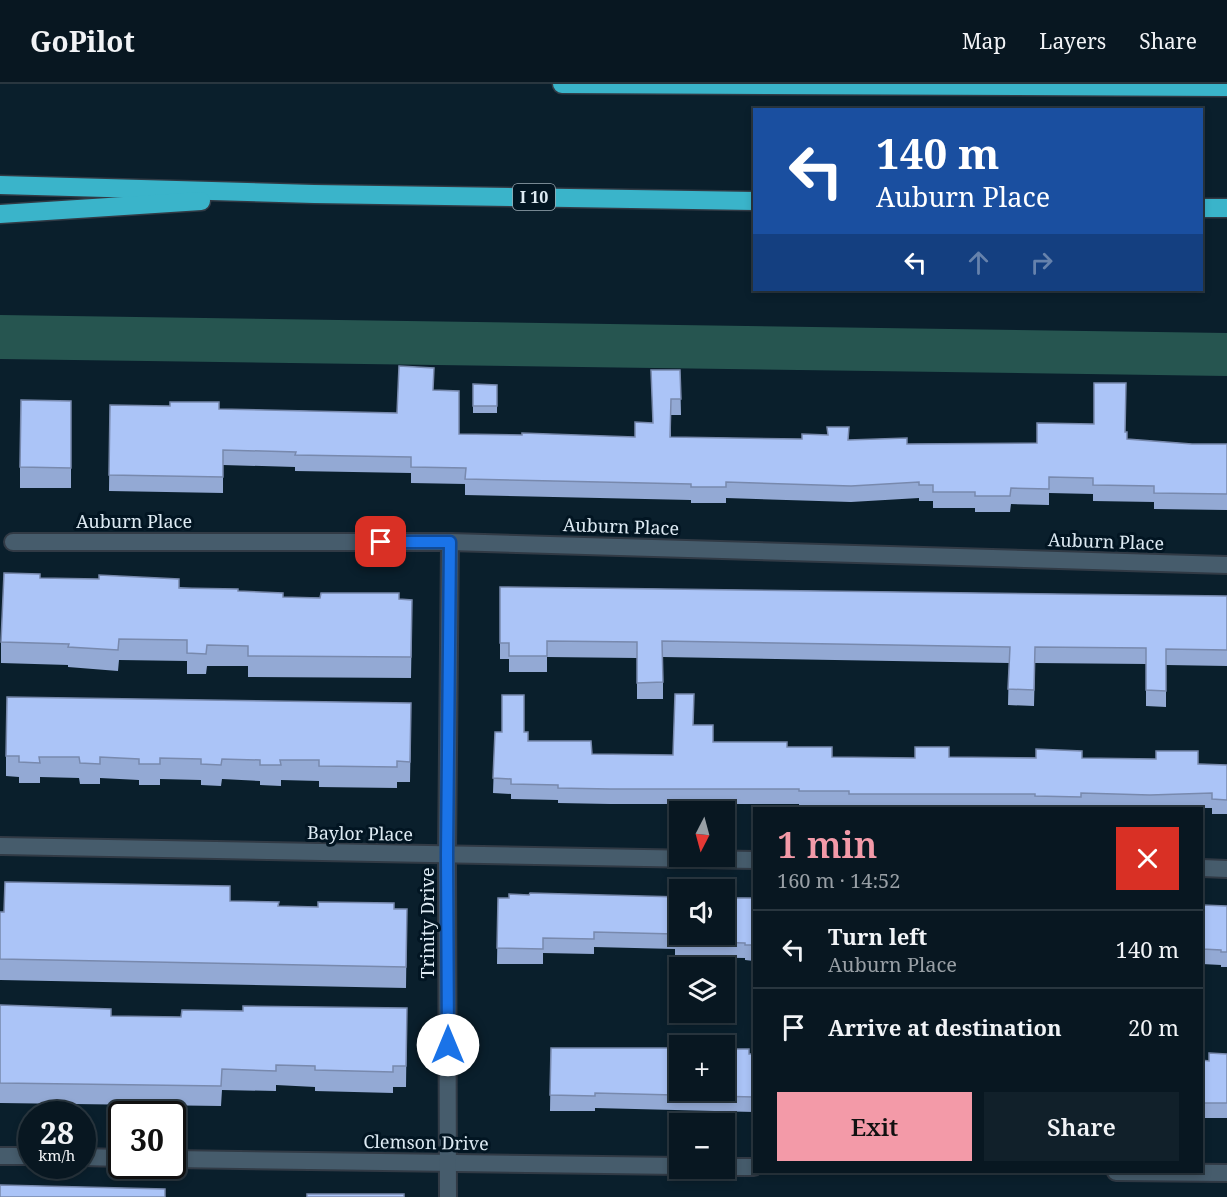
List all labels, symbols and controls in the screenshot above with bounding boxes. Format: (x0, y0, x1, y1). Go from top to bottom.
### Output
text: GoPilot (30, 22, 135, 60)
text: Map (962, 27, 1006, 55)
text: Layers (1039, 27, 1106, 55)
text: Share (1139, 27, 1197, 55)
text: 140 m (876, 124, 1000, 181)
icon: left (777, 132, 855, 210)
text: Auburn Place (876, 178, 1050, 215)
road number: I 10 (513, 184, 555, 210)
icon: left (899, 246, 932, 279)
icon: ahead (962, 246, 995, 279)
icon: right (1025, 246, 1058, 279)
street label: Auburn Place (76, 509, 192, 533)
street label: Auburn Place (563, 512, 679, 540)
pin (355, 516, 406, 567)
icon: arrive (364, 525, 397, 558)
street label: Auburn Place (1048, 527, 1164, 555)
north arrow (669, 801, 735, 867)
map controls (669, 801, 735, 1179)
street label: Baylor Place (307, 820, 413, 846)
text: 1 min (777, 820, 878, 869)
button: close (1116, 827, 1179, 890)
street label: Trinity Drive (415, 867, 439, 979)
text: 160 m · 14:52 (777, 867, 900, 894)
button: sound (669, 879, 735, 945)
text: Turn left (828, 921, 927, 951)
icon: left (777, 933, 810, 966)
text: 140 m (1116, 934, 1179, 964)
text: Auburn Place (828, 951, 957, 978)
button: layers (669, 957, 735, 1023)
icon: arrive (777, 1011, 810, 1044)
text: Arrive at destination (828, 1012, 1062, 1042)
text: 20 m (1128, 1012, 1179, 1042)
position arrow (416, 1013, 480, 1077)
button: + (669, 1035, 735, 1101)
button: Exit (777, 1092, 972, 1161)
button: Share (984, 1092, 1179, 1161)
speed limit sign: 30 (108, 1101, 186, 1179)
text: 28 (40, 1112, 74, 1153)
button: − (669, 1113, 735, 1179)
street label: Clemson Drive (363, 1129, 489, 1155)
text: km/h (39, 1145, 75, 1165)

